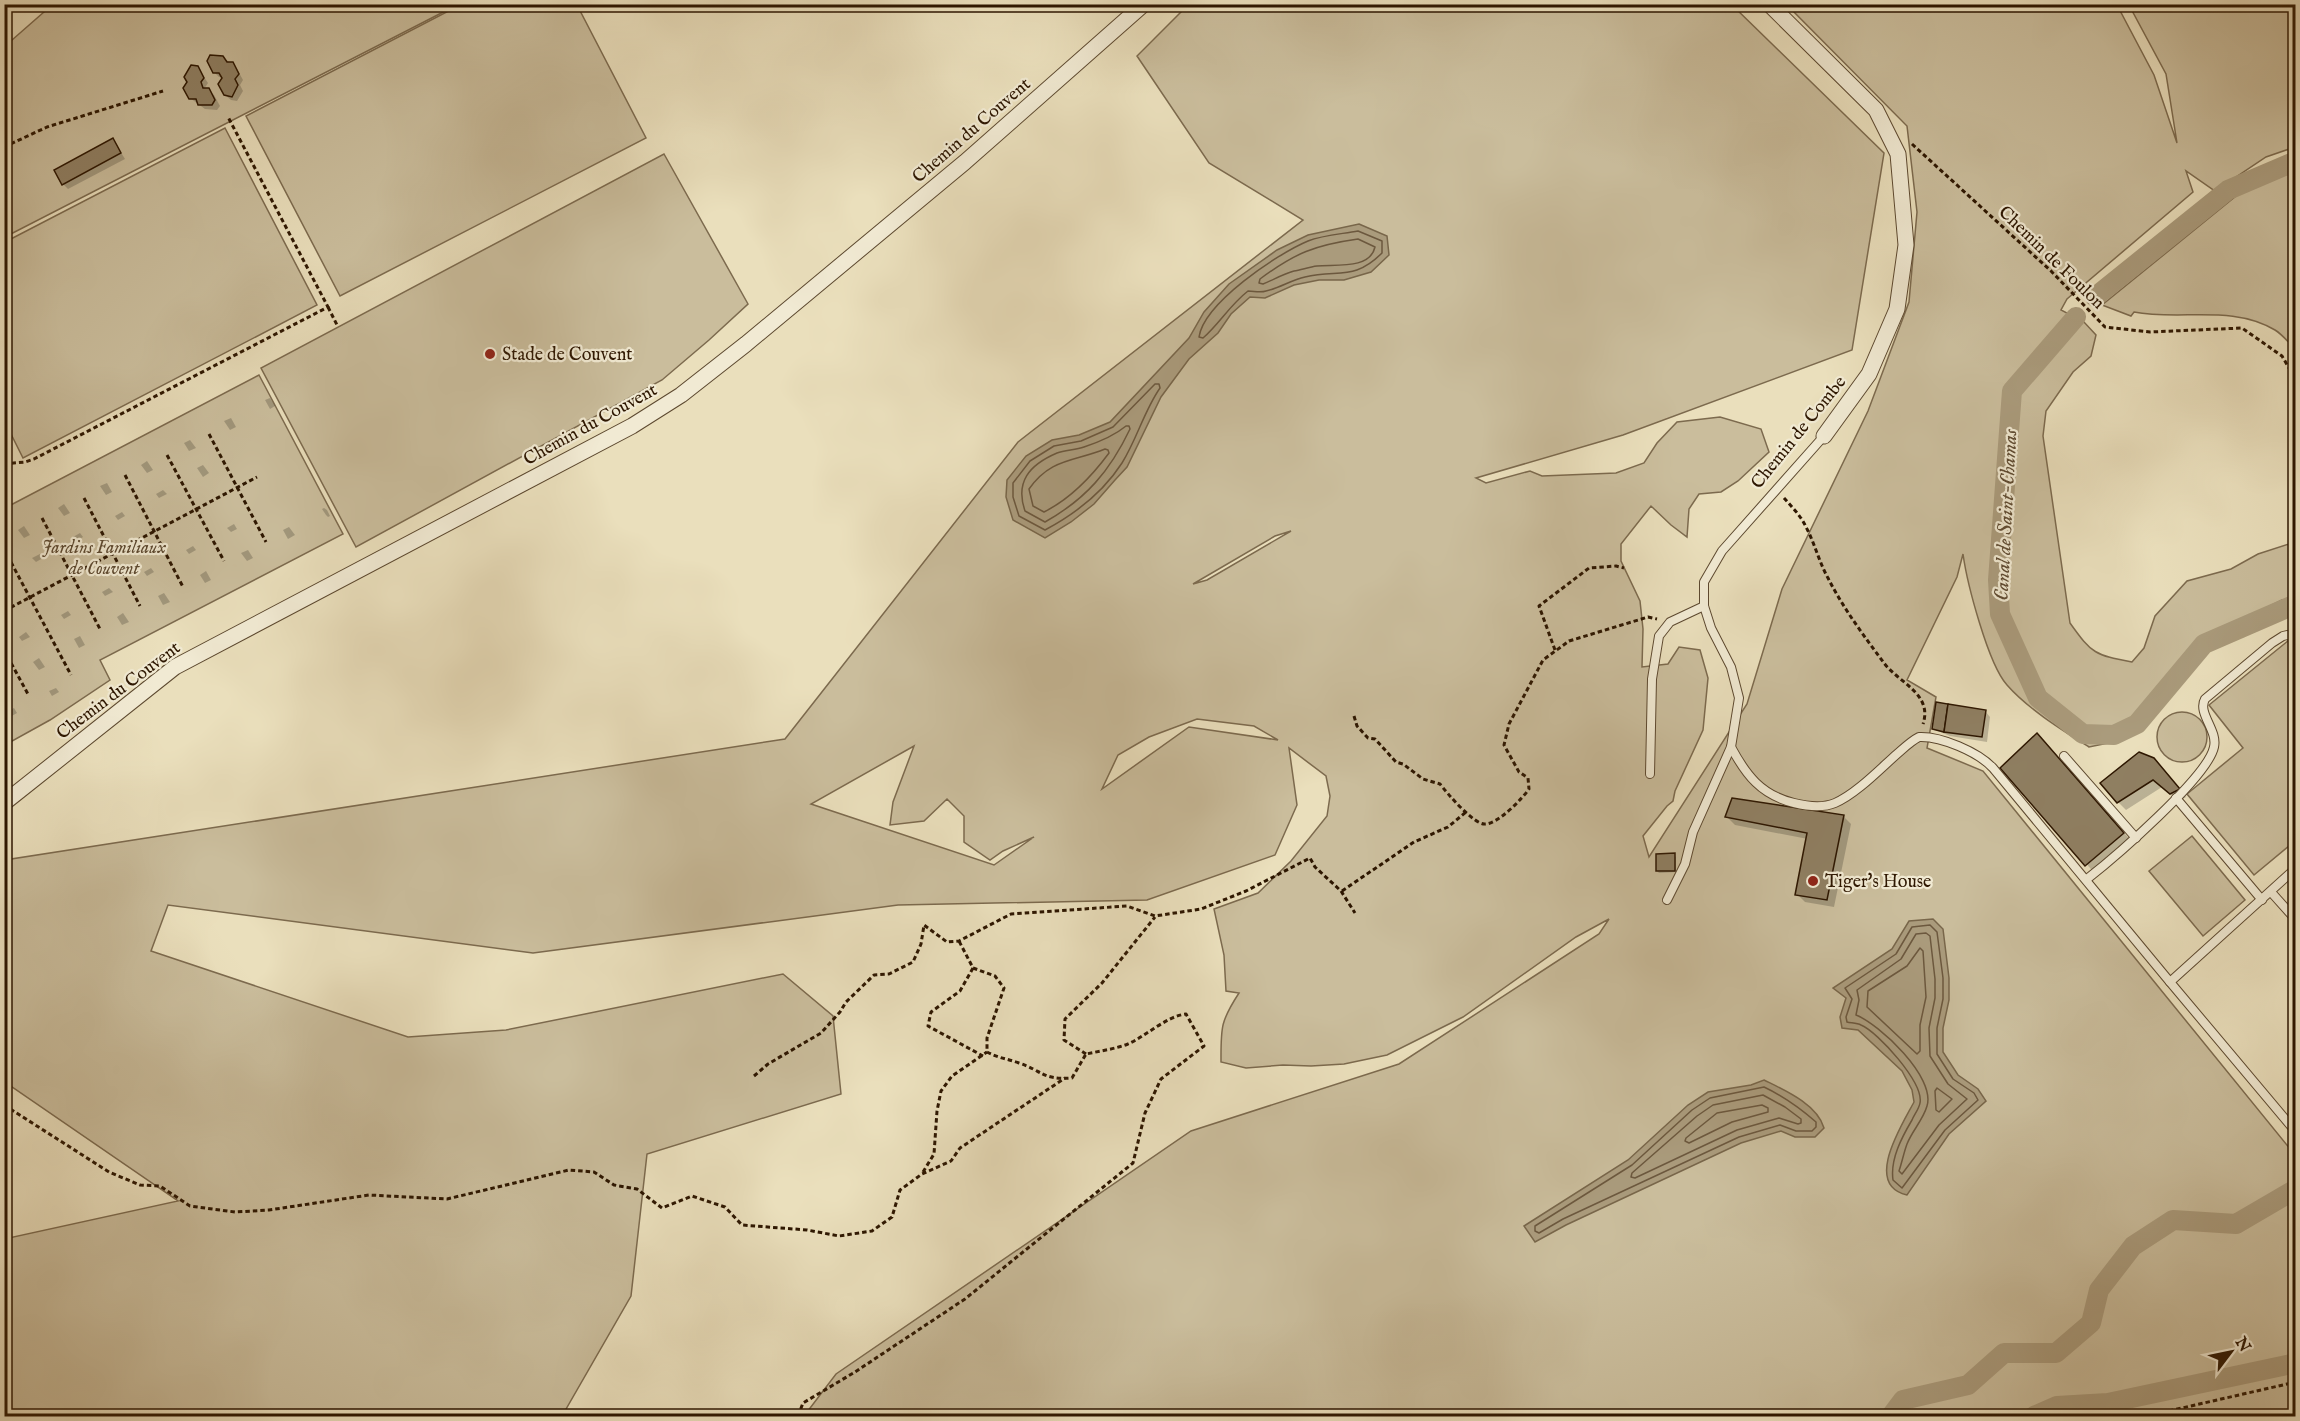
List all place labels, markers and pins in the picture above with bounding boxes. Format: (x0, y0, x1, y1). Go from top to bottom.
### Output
place label: Stade de Couvent (502, 344, 632, 367)
marker: Stade de Couvent (483, 347, 497, 361)
place label: Tiger's House (1825, 871, 1931, 894)
marker: Tiger's House (1806, 874, 1820, 888)

